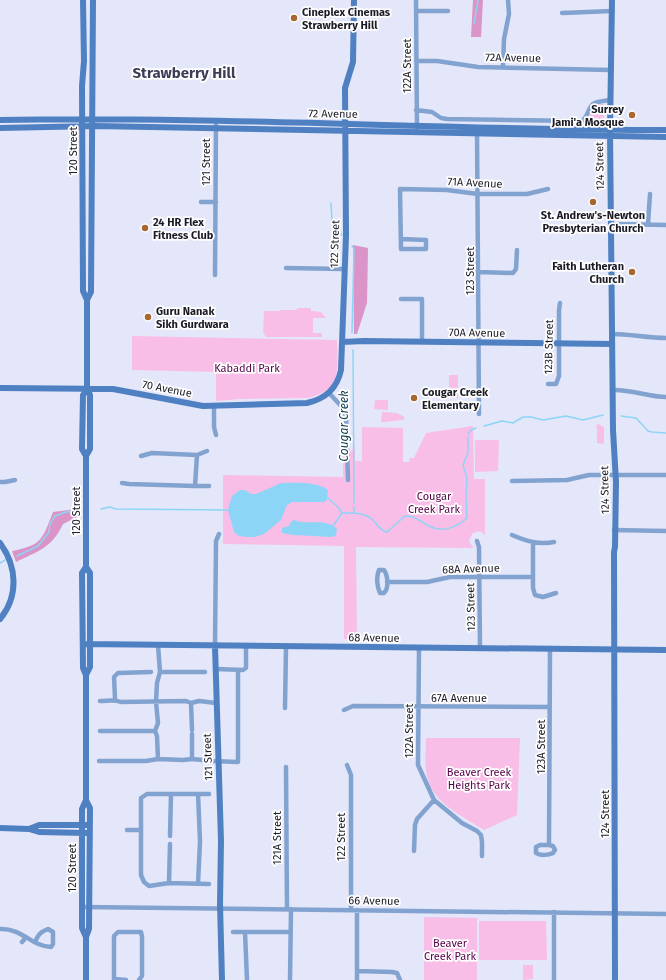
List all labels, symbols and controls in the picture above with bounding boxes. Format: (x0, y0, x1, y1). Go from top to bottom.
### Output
place label: Cineplex Cinemas Strawberry Hill (302, 6, 391, 32)
marker: Cineplex Cinemas Strawberry Hill (289, 13, 299, 23)
street label: 122A Street (401, 39, 414, 93)
street label: 72A Avenue (485, 51, 541, 65)
district label: Strawberry Hill (133, 64, 236, 82)
place label: Surrey Jami'a Mosque (551, 103, 624, 129)
street label: 72 Avenue (308, 107, 358, 121)
marker: Surrey Jami'a Mosque (627, 110, 637, 120)
street label: 120 Street (67, 126, 80, 176)
street label: 121 Street (200, 138, 213, 186)
street label: 124 Street (593, 142, 607, 190)
street label: 71A Avenue (447, 175, 503, 191)
marker: St. Andrew's-Newton Presbyterian Church (588, 197, 598, 207)
place label: St. Andrew's-Newton Presbyterian Church (541, 209, 645, 235)
place label: 24 HR Flex Fitness Club (153, 216, 214, 242)
street label: 122 Street (328, 220, 342, 268)
marker: 24 HR Flex Fitness Club (140, 223, 150, 233)
street label: 123 Street (464, 247, 477, 295)
place label: Faith Lutheran Church (552, 260, 624, 286)
marker: Faith Lutheran Church (627, 267, 637, 277)
place label: Guru Nanak Sikh Gurdwara (156, 305, 229, 331)
marker: Guru Nanak Sikh Gurdwara (143, 312, 153, 322)
street label: 123B Street (542, 319, 556, 375)
street label: 70A Avenue (449, 326, 505, 340)
park label: Kabaddi Park (214, 362, 280, 375)
street label: 70 Avenue (141, 378, 193, 400)
place label: Cougar Creek Elementary (422, 386, 489, 412)
water label: Cougar Creek (337, 390, 351, 462)
marker: Cougar Creek Elementary (409, 393, 419, 403)
street label: 124 Street (598, 466, 612, 514)
street label: 120 Street (70, 486, 83, 536)
park label: Cougar Creek Park (408, 490, 460, 516)
street label: 68A Avenue (442, 561, 500, 577)
street label: 123 Street (464, 583, 478, 631)
street label: 68 Avenue (348, 631, 400, 645)
street label: 67A Avenue (431, 692, 487, 705)
street label: 122A Street (403, 704, 416, 758)
street label: 123A Street (535, 720, 548, 774)
street label: 121 Street (201, 733, 215, 781)
park label: Beaver Creek Heights Park (447, 766, 512, 792)
street label: 124 Street (599, 790, 612, 838)
street label: 121A Street (271, 811, 284, 865)
street label: 122 Street (335, 813, 348, 861)
street label: 120 Street (66, 843, 79, 893)
street label: 66 Avenue (348, 894, 400, 908)
park label: Beaver Creek Park (424, 937, 476, 963)

